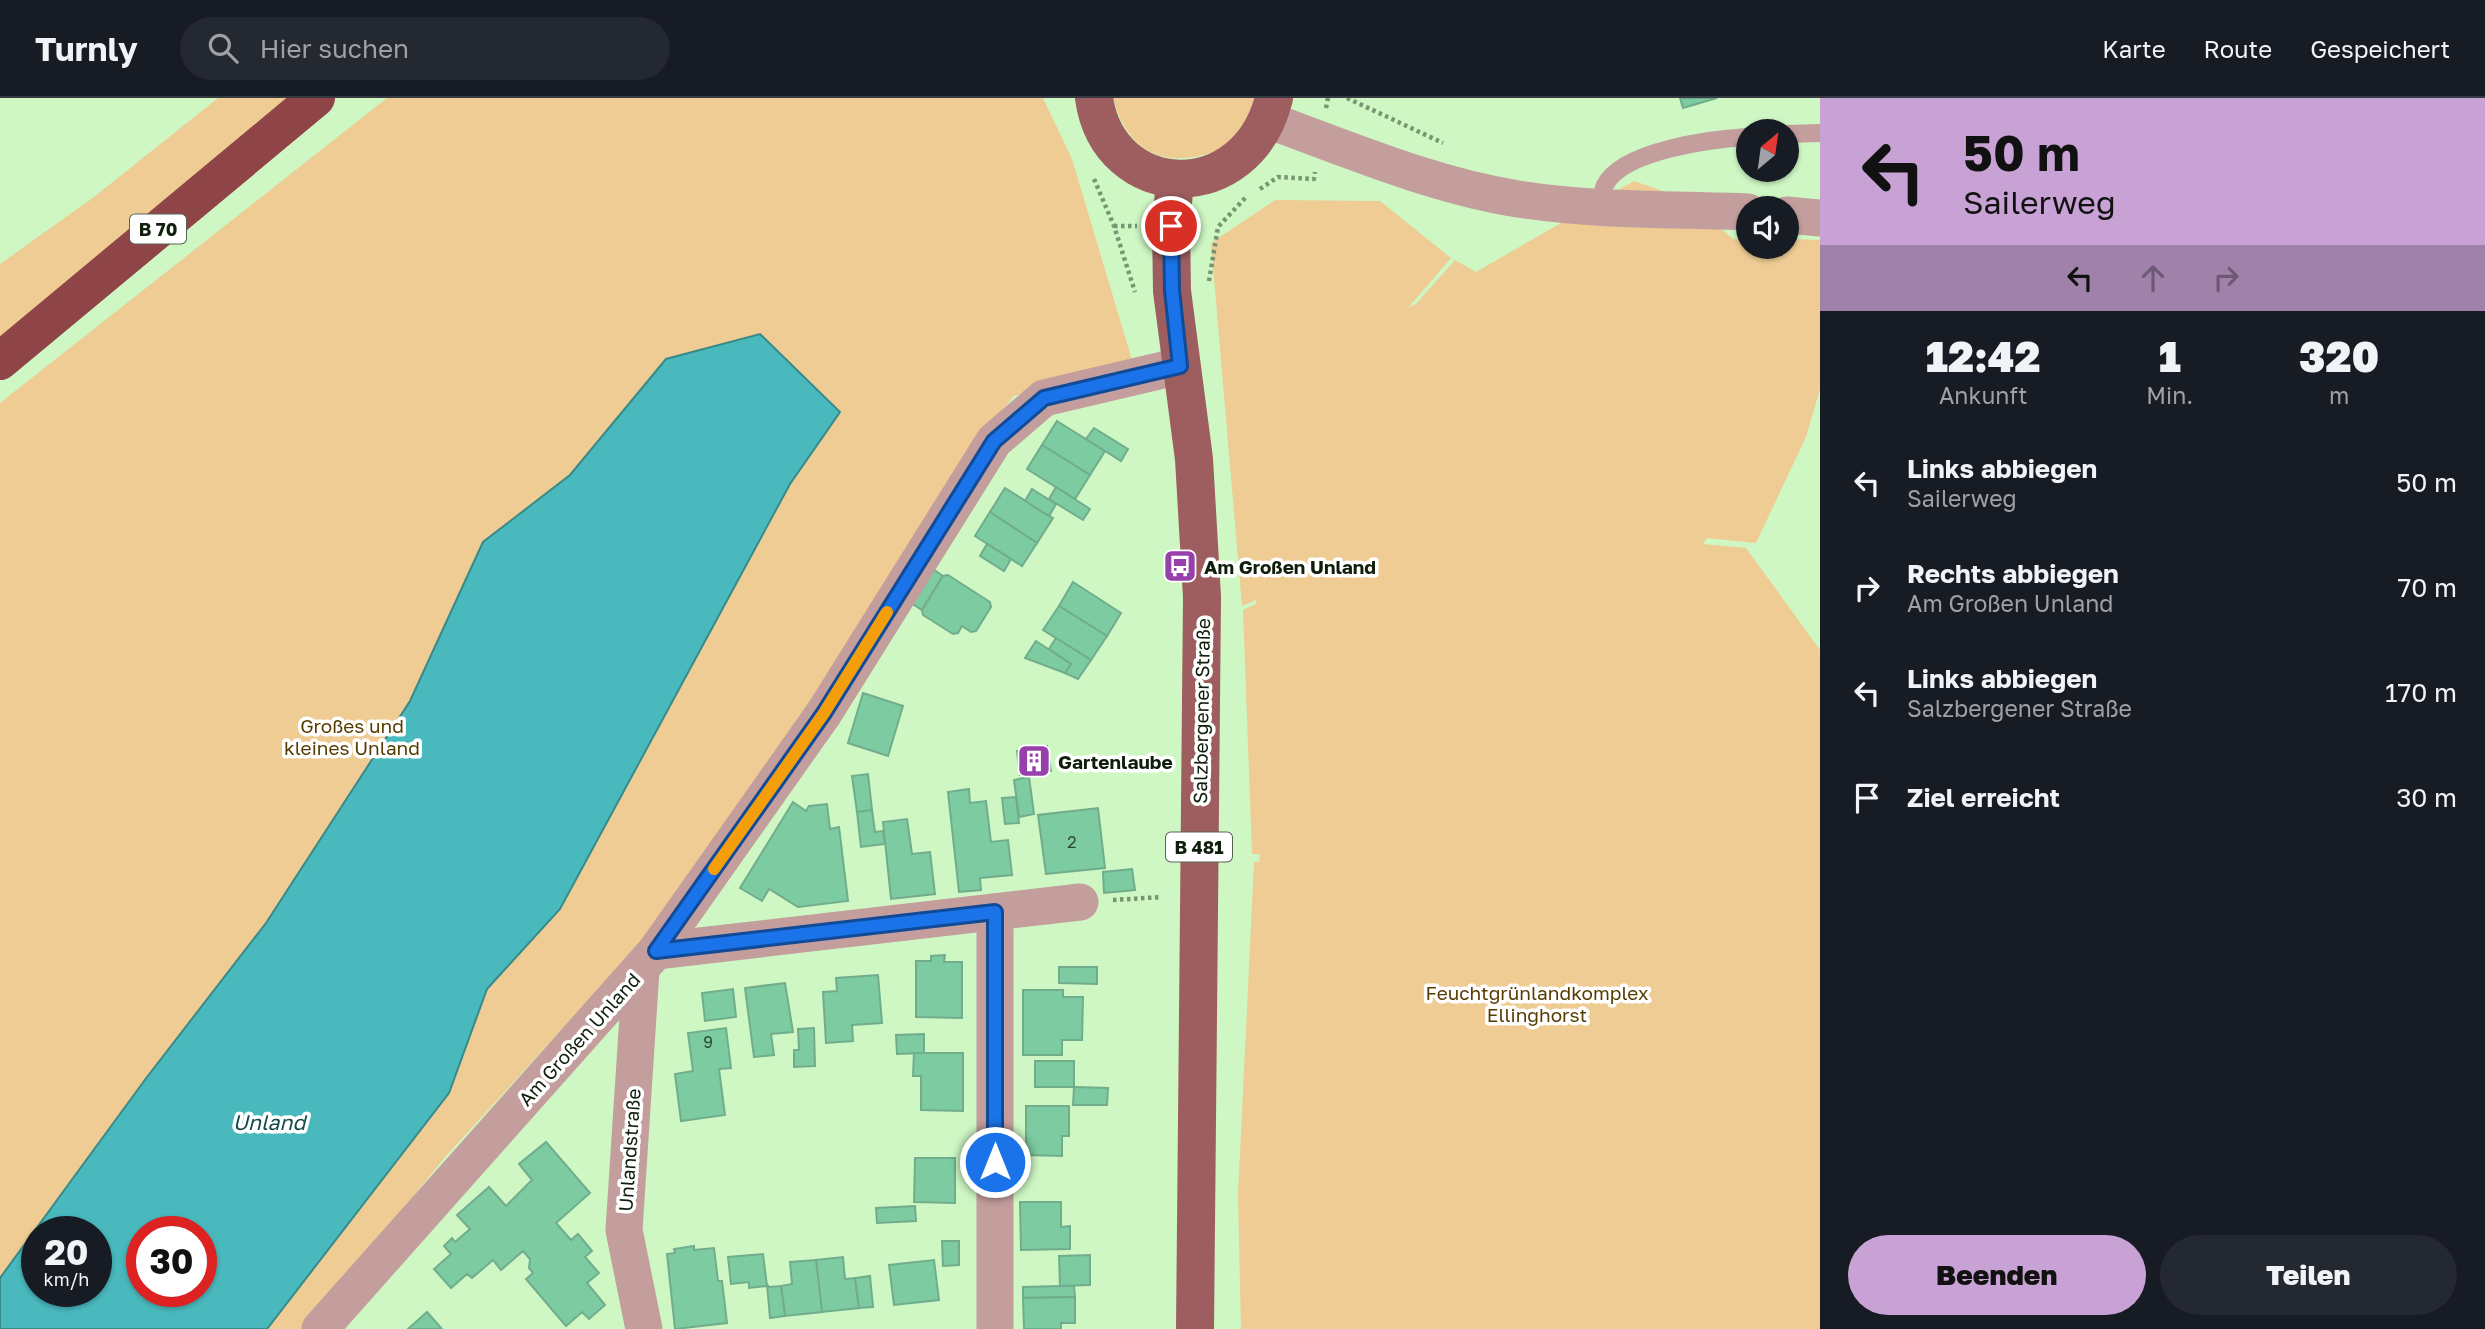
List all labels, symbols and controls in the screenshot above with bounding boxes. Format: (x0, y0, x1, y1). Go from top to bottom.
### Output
search box (180, 17, 670, 80)
text: Turnly (35, 29, 138, 68)
icon: search (204, 29, 242, 67)
text: Hier suchen (260, 33, 409, 64)
text: Karte (2102, 34, 2166, 63)
text: Route (2204, 34, 2272, 63)
text: Gespeichert (2310, 34, 2450, 63)
north arrow (1736, 119, 1799, 182)
map controls (1736, 119, 1799, 259)
text: 50 m (1963, 123, 2080, 182)
icon: left (1848, 126, 1939, 217)
text: Sailerweg (1963, 183, 2116, 221)
pin (1141, 196, 1201, 256)
button: sound (1736, 196, 1799, 259)
icon: arrive (1152, 207, 1190, 245)
road number: B 70 (130, 214, 186, 244)
icon: left (2061, 259, 2099, 297)
icon: ahead (2134, 259, 2172, 297)
icon: right (2207, 259, 2245, 297)
text: 12:42 (1926, 331, 2041, 381)
text: 1 (2159, 331, 2181, 381)
text: 320 (2299, 331, 2379, 381)
text: Ankunft (1939, 381, 2027, 409)
text: Min. (2146, 381, 2193, 409)
text: m (2329, 381, 2349, 409)
text: Links abbiegen (1907, 453, 2097, 484)
icon: left (1848, 464, 1886, 502)
text: 50 m (2396, 467, 2457, 498)
text: Sailerweg (1907, 484, 2017, 512)
bus stop icon: Am Großen Unland (1161, 547, 1199, 585)
place label: Am Großen Unland (1204, 555, 1376, 578)
text: Rechts abbiegen (1907, 558, 2119, 589)
icon: right (1848, 569, 1886, 607)
text: 70 m (2398, 572, 2457, 603)
text: Am Großen Unland (1907, 589, 2113, 617)
street label: Salzbergener Straße (1188, 618, 1214, 804)
text: Links abbiegen (1907, 663, 2097, 694)
icon: left (1848, 674, 1886, 712)
text: 170 m (2385, 677, 2457, 708)
text: Salzbergener Straße (1907, 694, 2132, 722)
park label: Großes und kleines Unland (284, 714, 420, 759)
building icon: Gartenlaube (1015, 742, 1053, 780)
place label: Gartenlaube (1058, 750, 1173, 773)
icon: arrive (1848, 779, 1886, 817)
text: Ziel erreicht (1907, 782, 2060, 813)
text: 30 m (2396, 782, 2457, 813)
house number: 2 (1067, 832, 1077, 852)
road number: B 481 (1166, 832, 1232, 862)
street label: Am Großen Unland (513, 968, 645, 1110)
park label: Feuchtgrünlandkomplex Ellinghorst (1426, 981, 1648, 1026)
house number: 9 (703, 1032, 713, 1052)
street label: Unlandstraße (613, 1088, 645, 1212)
water label: Unland (233, 1109, 307, 1135)
position arrow (958, 1125, 1032, 1199)
speed limit sign: 30 (126, 1216, 217, 1307)
text: 20 (44, 1231, 89, 1273)
button: Beenden (1848, 1235, 2146, 1315)
button: Teilen (2160, 1235, 2457, 1315)
text: km/h (44, 1268, 89, 1290)

